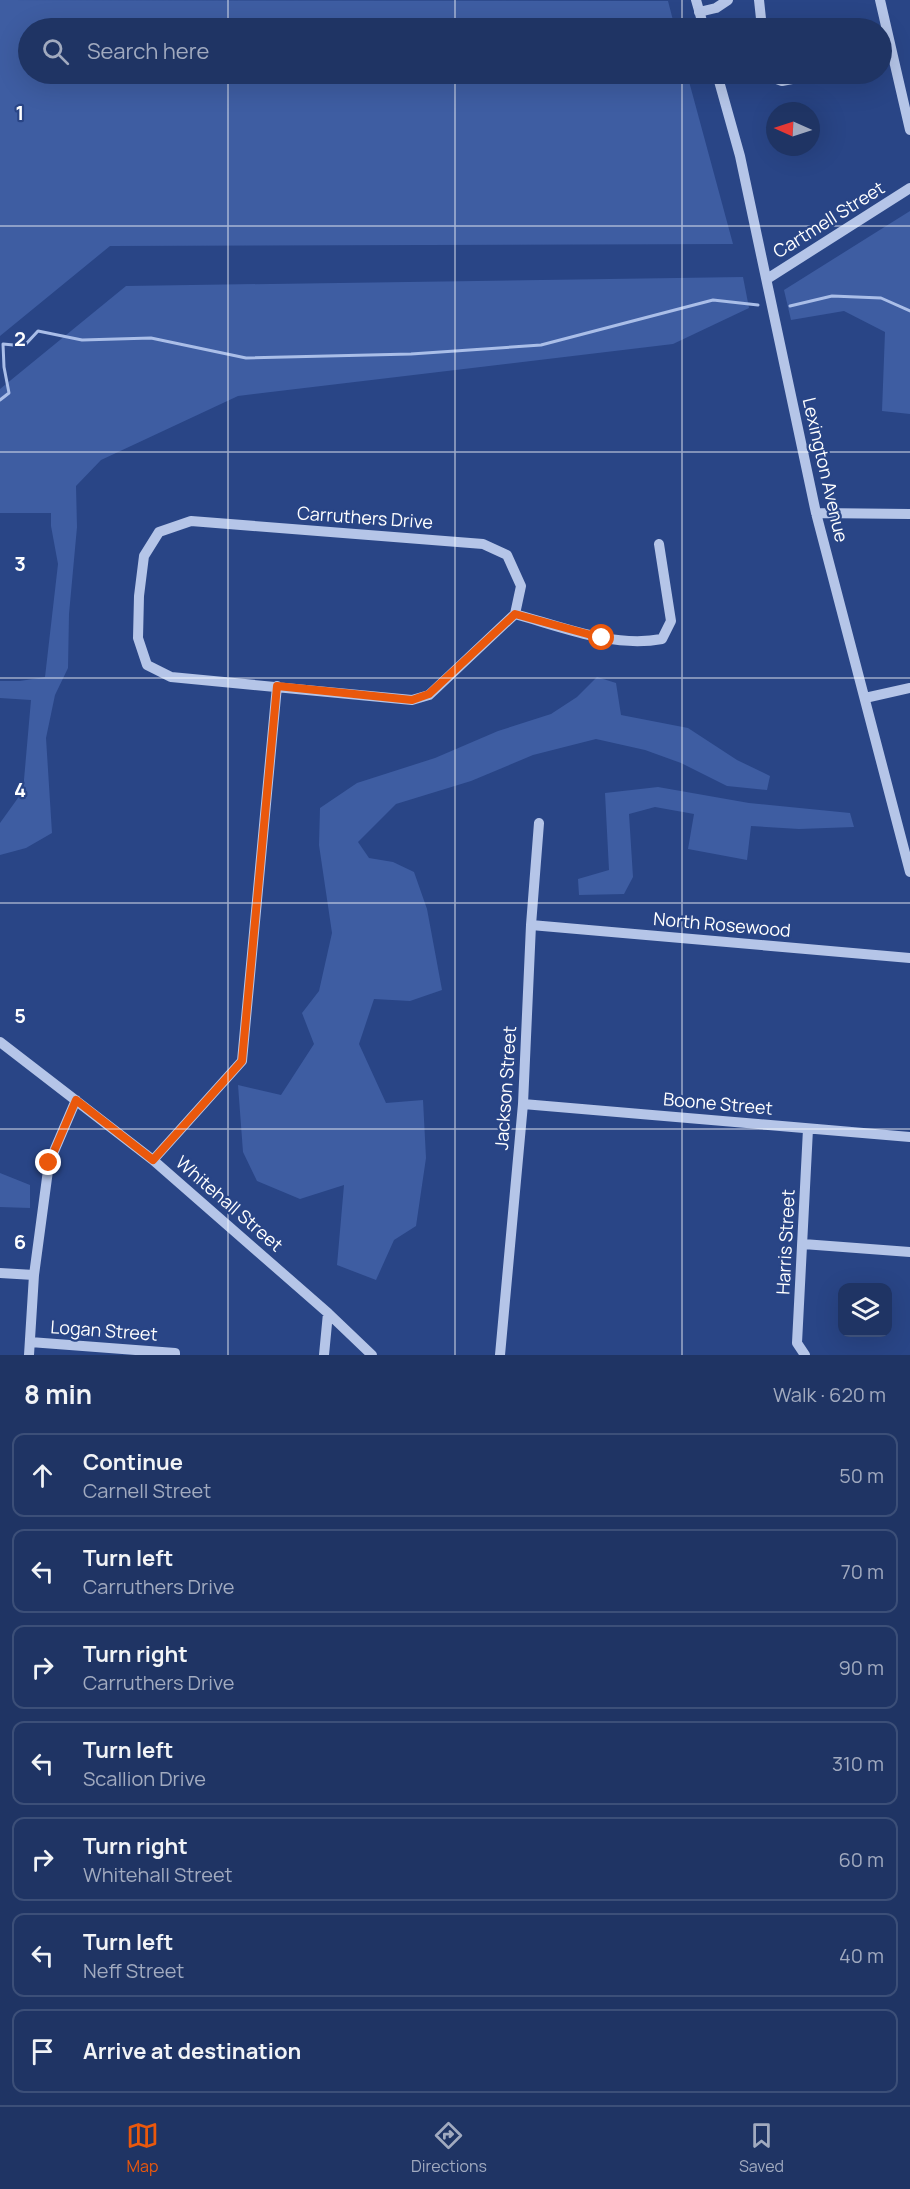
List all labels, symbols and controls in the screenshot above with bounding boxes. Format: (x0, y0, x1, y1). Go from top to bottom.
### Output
search box (18, 18, 892, 84)
icon: search (39, 35, 72, 68)
text: Search here (87, 36, 209, 66)
text: 1 (16, 99, 24, 126)
north arrow (766, 102, 820, 156)
street label: Cartmell Street (768, 175, 889, 263)
text: 2 (14, 325, 26, 352)
street label: Lexington Avenue (798, 395, 854, 544)
street label: Carruthers Drive (296, 500, 434, 534)
text: 3 (14, 550, 26, 577)
route start (588, 624, 614, 650)
text: 4 (14, 776, 26, 803)
street label: North Rosewood (652, 906, 792, 942)
text: 5 (14, 1002, 26, 1029)
street label: Jackson Street (489, 1025, 521, 1151)
street label: Boone Street (662, 1086, 774, 1120)
route end (35, 1149, 61, 1175)
street label: Whitehall Street (171, 1150, 288, 1256)
street label: Harris Street (770, 1189, 800, 1295)
text: 6 (14, 1228, 26, 1255)
map controls (838, 1283, 892, 1337)
button: layers (838, 1283, 892, 1337)
street label: Logan Street (50, 1314, 159, 1346)
text: 8 min (24, 1376, 92, 1412)
text: Walk · 620 m (773, 1381, 886, 1408)
text: Continue (83, 1447, 183, 1477)
icon: ahead (26, 1459, 59, 1492)
text: 50 m (839, 1462, 884, 1489)
text: Carnell Street (83, 1477, 211, 1504)
text: Turn left (83, 1543, 173, 1573)
icon: left (26, 1555, 59, 1588)
text: 70 m (841, 1558, 884, 1585)
text: Carruthers Drive (83, 1573, 234, 1600)
text: Turn right (83, 1639, 188, 1669)
icon: right (26, 1651, 59, 1684)
text: 90 m (838, 1654, 884, 1681)
text: Carruthers Drive (83, 1669, 234, 1696)
text: Turn left (83, 1735, 173, 1765)
icon: left (26, 1747, 59, 1780)
text: 310 m (832, 1750, 884, 1777)
text: Scallion Drive (83, 1765, 206, 1792)
text: Turn right (83, 1831, 188, 1861)
icon: right (26, 1843, 59, 1876)
text: 60 m (838, 1846, 884, 1873)
text: Whitehall Street (83, 1861, 233, 1888)
text: Turn left (83, 1927, 173, 1957)
icon: left (26, 1939, 59, 1972)
text: 40 m (839, 1942, 884, 1969)
text: Neff Street (83, 1957, 184, 1984)
icon: arrive (26, 2035, 59, 2068)
text: Arrive at destination (83, 2036, 301, 2066)
tab: Map (126, 2119, 159, 2177)
tab: Directions (411, 2119, 487, 2177)
tab: Saved (739, 2119, 784, 2177)

